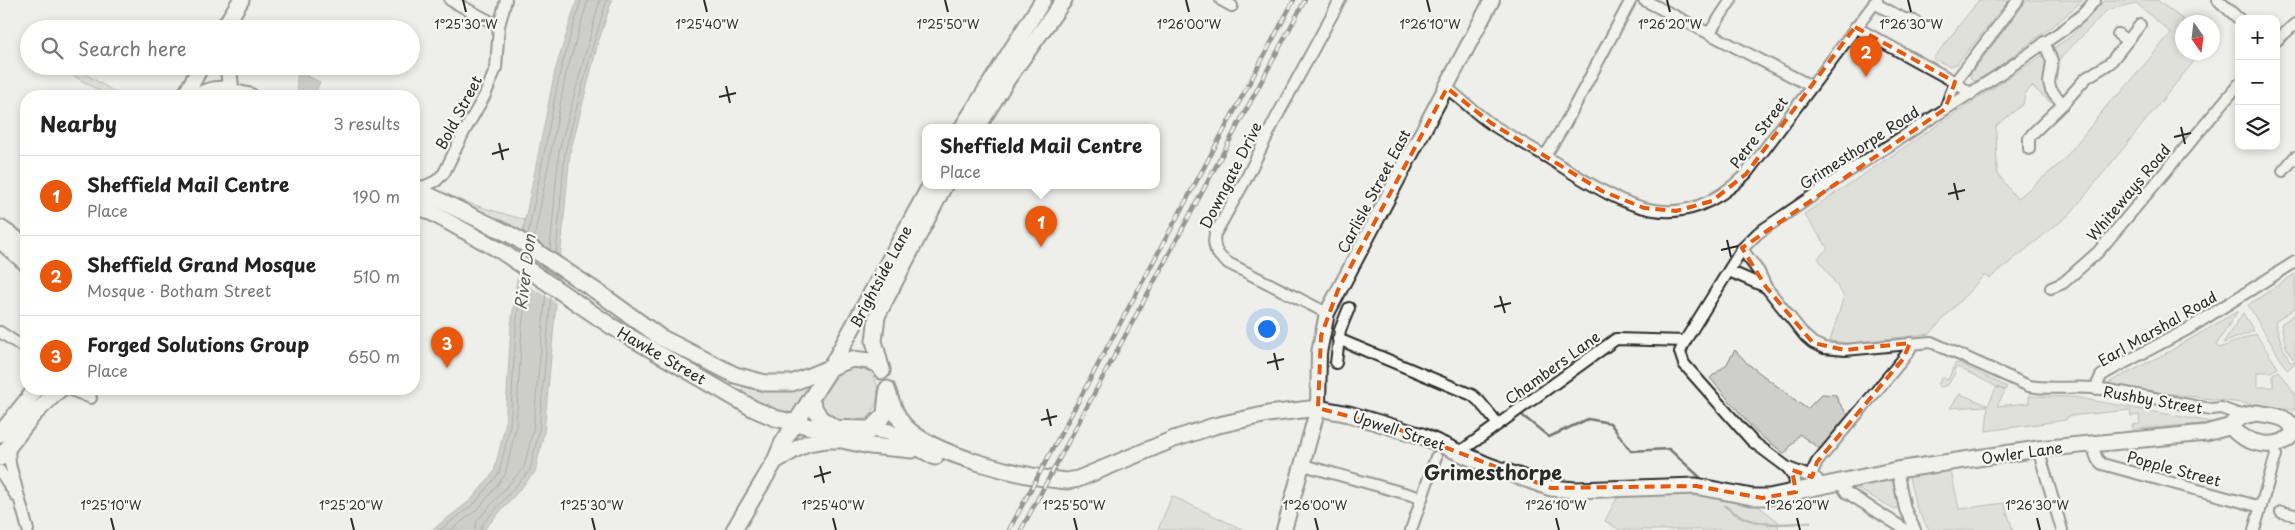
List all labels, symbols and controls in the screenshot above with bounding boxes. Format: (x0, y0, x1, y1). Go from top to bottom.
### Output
text: 1°25'30"W (434, 15, 498, 33)
text: 1°25'40"W (675, 15, 739, 33)
text: 1°25'50"W (917, 15, 980, 33)
text: 1°26'00"W (1157, 15, 1222, 33)
text: 1°26'10"W (1399, 15, 1461, 33)
text: 1°26'20"W (1638, 15, 1703, 33)
text: 1°26'30"W (1879, 15, 1944, 33)
north arrow (2175, 15, 2220, 60)
map controls (2235, 15, 2280, 150)
button: + (2235, 15, 2280, 60)
search box (20, 20, 420, 75)
icon: search (38, 34, 66, 62)
text: Search here (78, 34, 187, 62)
pin: 2 (1850, 36, 1882, 77)
button: − (2235, 60, 2280, 105)
street label: Bold Street (429, 71, 487, 153)
street label: Petre Street (1723, 91, 1793, 173)
street label: Grimesthorpe Road (1795, 100, 1923, 194)
button: layers (2235, 105, 2280, 150)
text: Nearby (40, 107, 117, 139)
text: 3 results (333, 111, 400, 135)
street label: Downgate Drive (1193, 117, 1267, 233)
popup (922, 124, 1160, 189)
street label: Carlisle Street East (1331, 125, 1416, 257)
text: Sheffield Mail Centre (940, 131, 1142, 159)
street label: Whiteways Road (2081, 139, 2175, 245)
text: Place (940, 159, 981, 183)
text: Sheffield Mail Centre (87, 170, 289, 198)
text: 1 (52, 184, 60, 208)
text: 190 m (352, 184, 400, 208)
text: Place (87, 198, 128, 222)
pin: 1 (1025, 206, 1057, 247)
street label: Brightside Lane (843, 221, 917, 331)
water label: River Don (507, 232, 541, 311)
text: Sheffield Grand Mosque (87, 250, 316, 278)
text: 2 (50, 264, 62, 288)
text: 510 m (352, 264, 400, 288)
text: Mosque · Botham Street (87, 278, 271, 302)
street label: Earl Marshal Road (2093, 285, 2221, 371)
your location (1254, 316, 1280, 342)
street label: Hawke Street (614, 320, 710, 390)
street label: Chambers Lane (1500, 324, 1604, 409)
pin: 3 (431, 327, 463, 368)
text: Forged Solutions Group (87, 330, 309, 358)
text: 3 (51, 344, 61, 368)
text: 650 m (348, 344, 400, 368)
text: Place (87, 358, 128, 382)
street label: Rushby Street (2102, 379, 2204, 419)
street label: Upwell Street (1350, 404, 1448, 456)
street label: Owler Lane (1980, 435, 2064, 469)
street label: Popple Street (2124, 444, 2224, 492)
district label: Grimesthorpe (1424, 457, 1562, 487)
text: 1°25'10"W (81, 496, 142, 514)
text: 1°25'20"W (319, 496, 384, 514)
text: 1°25'30"W (560, 496, 624, 514)
text: 1°25'40"W (801, 496, 865, 514)
text: 1°25'50"W (1043, 496, 1106, 514)
text: 1°26'00"W (1283, 496, 1348, 514)
text: 1°26'10"W (1525, 496, 1587, 514)
text: 1°26'20"W (1765, 496, 1830, 514)
text: 1°26'30"W (2005, 496, 2070, 514)

